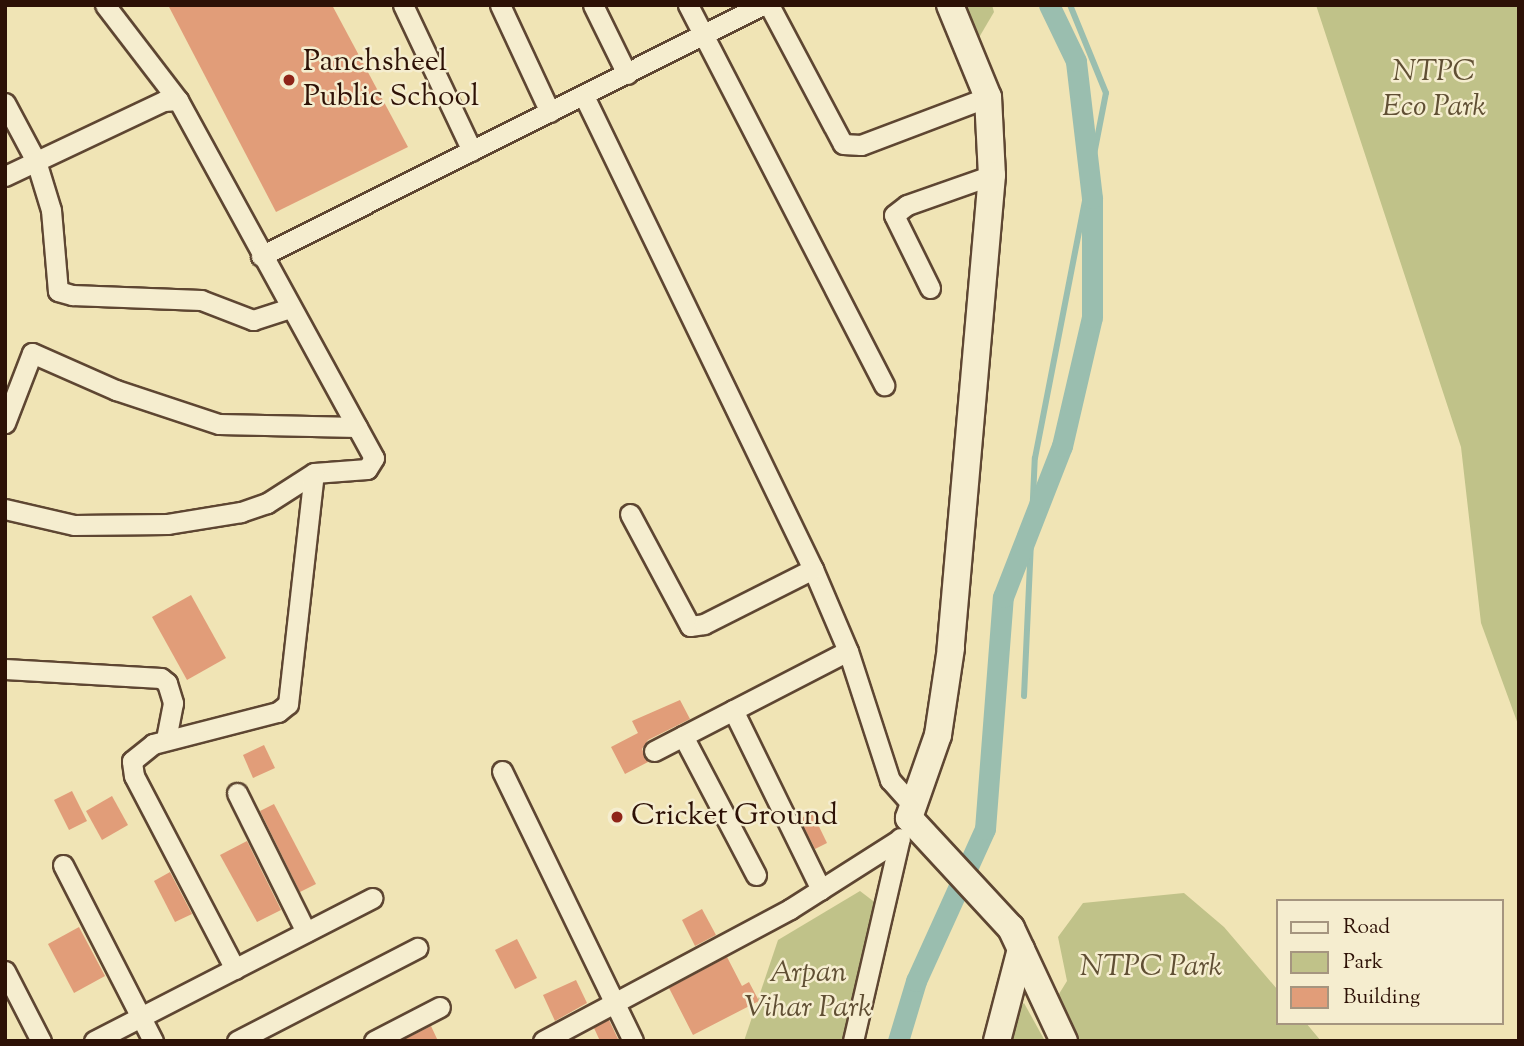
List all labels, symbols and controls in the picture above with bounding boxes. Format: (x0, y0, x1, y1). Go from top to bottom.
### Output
place label: Panchsheel Public School (303, 45, 479, 116)
park label: NTPC Eco Park (1382, 55, 1486, 125)
marker: Panchsheel Public School (281, 72, 297, 88)
place label: Cricket Ground (631, 799, 838, 835)
marker: Cricket Ground (609, 809, 625, 825)
legend (1276, 899, 1503, 1025)
text: Road (1343, 913, 1390, 943)
text: Park (1343, 948, 1383, 978)
park label: NTPC Park (1080, 950, 1222, 986)
park label: Arpan Vihar Park (744, 956, 872, 1026)
text: Building (1343, 983, 1420, 1013)

